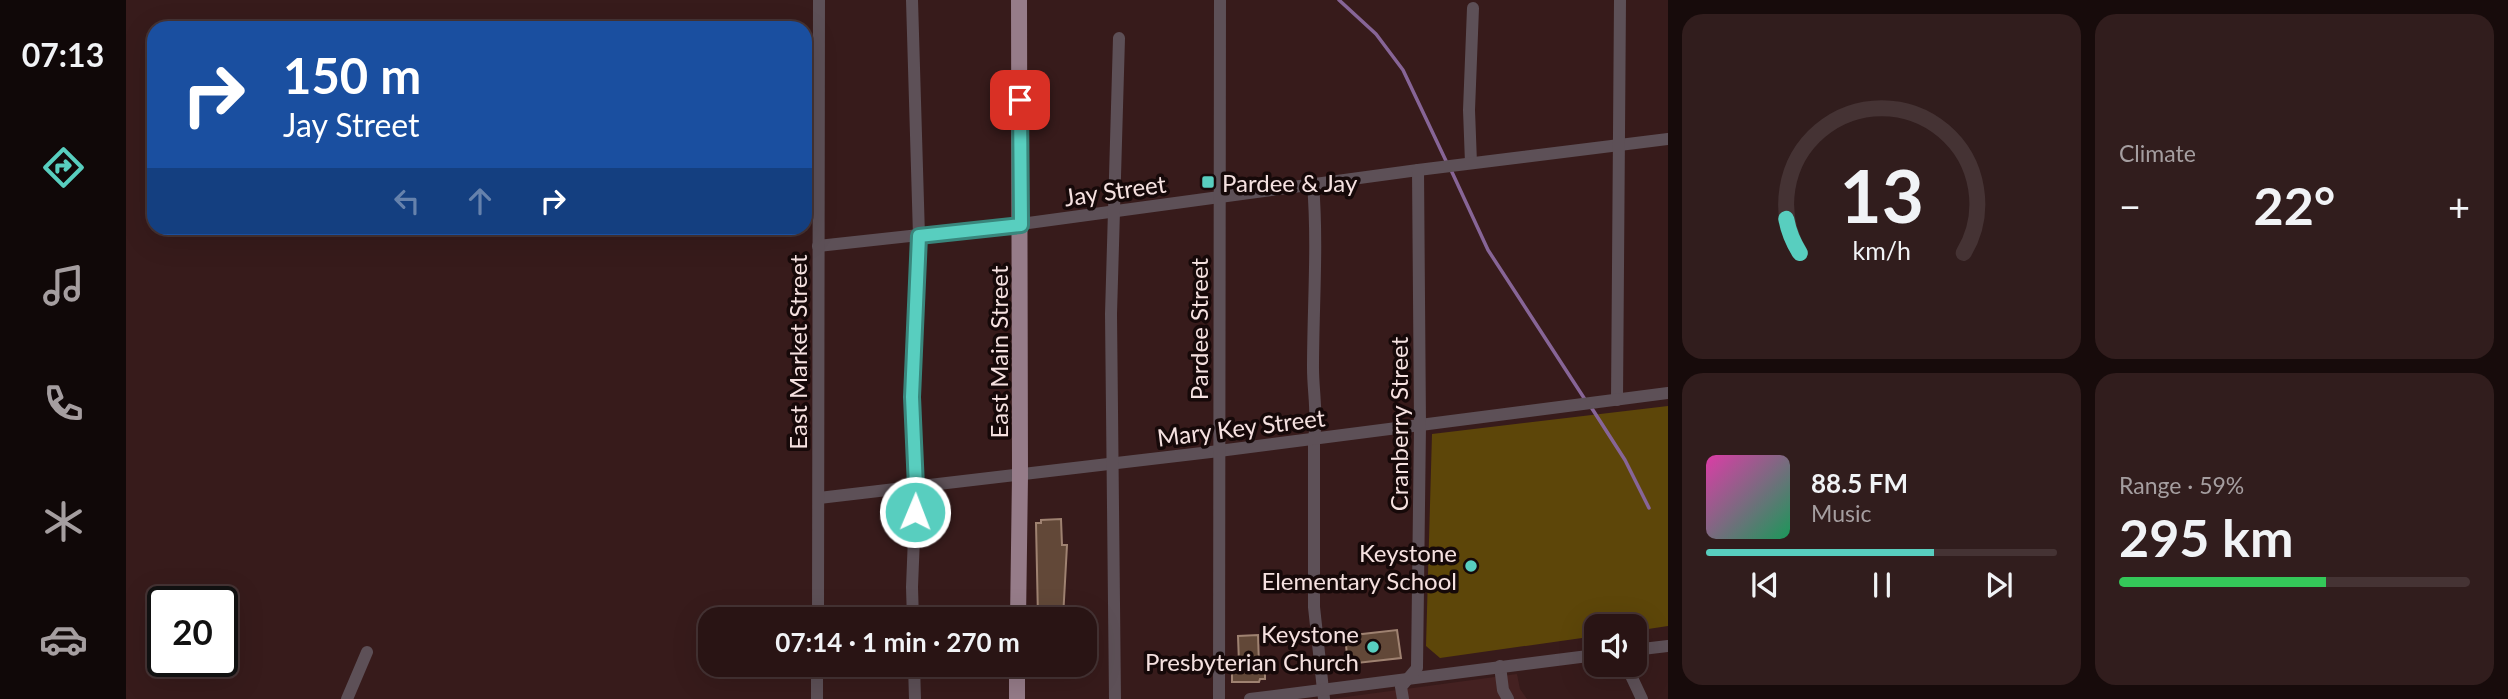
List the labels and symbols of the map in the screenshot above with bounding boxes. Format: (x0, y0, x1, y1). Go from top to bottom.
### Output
pin (990, 70, 1050, 130)
street label: Jay Street (1062, 168, 1168, 211)
place label: Pardee & Jay (1222, 168, 1358, 197)
marker: Pardee & Jay (1200, 174, 1216, 190)
street label: East Market Street (783, 254, 812, 450)
street label: Pardee Street (1184, 257, 1213, 400)
street label: East Main Street (984, 265, 1013, 439)
street label: Cranberry Street (1384, 336, 1413, 511)
street label: Mary Key Street (1155, 402, 1327, 452)
position arrow (878, 475, 952, 549)
place label: Keystone Elementary School (1261, 538, 1457, 595)
marker: Keystone Elementary School (1463, 558, 1479, 574)
speed limit sign: 20 (147, 586, 238, 677)
place label: Keystone Presbyterian Church (1145, 619, 1359, 676)
marker: Keystone Presbyterian Church (1365, 639, 1381, 655)

